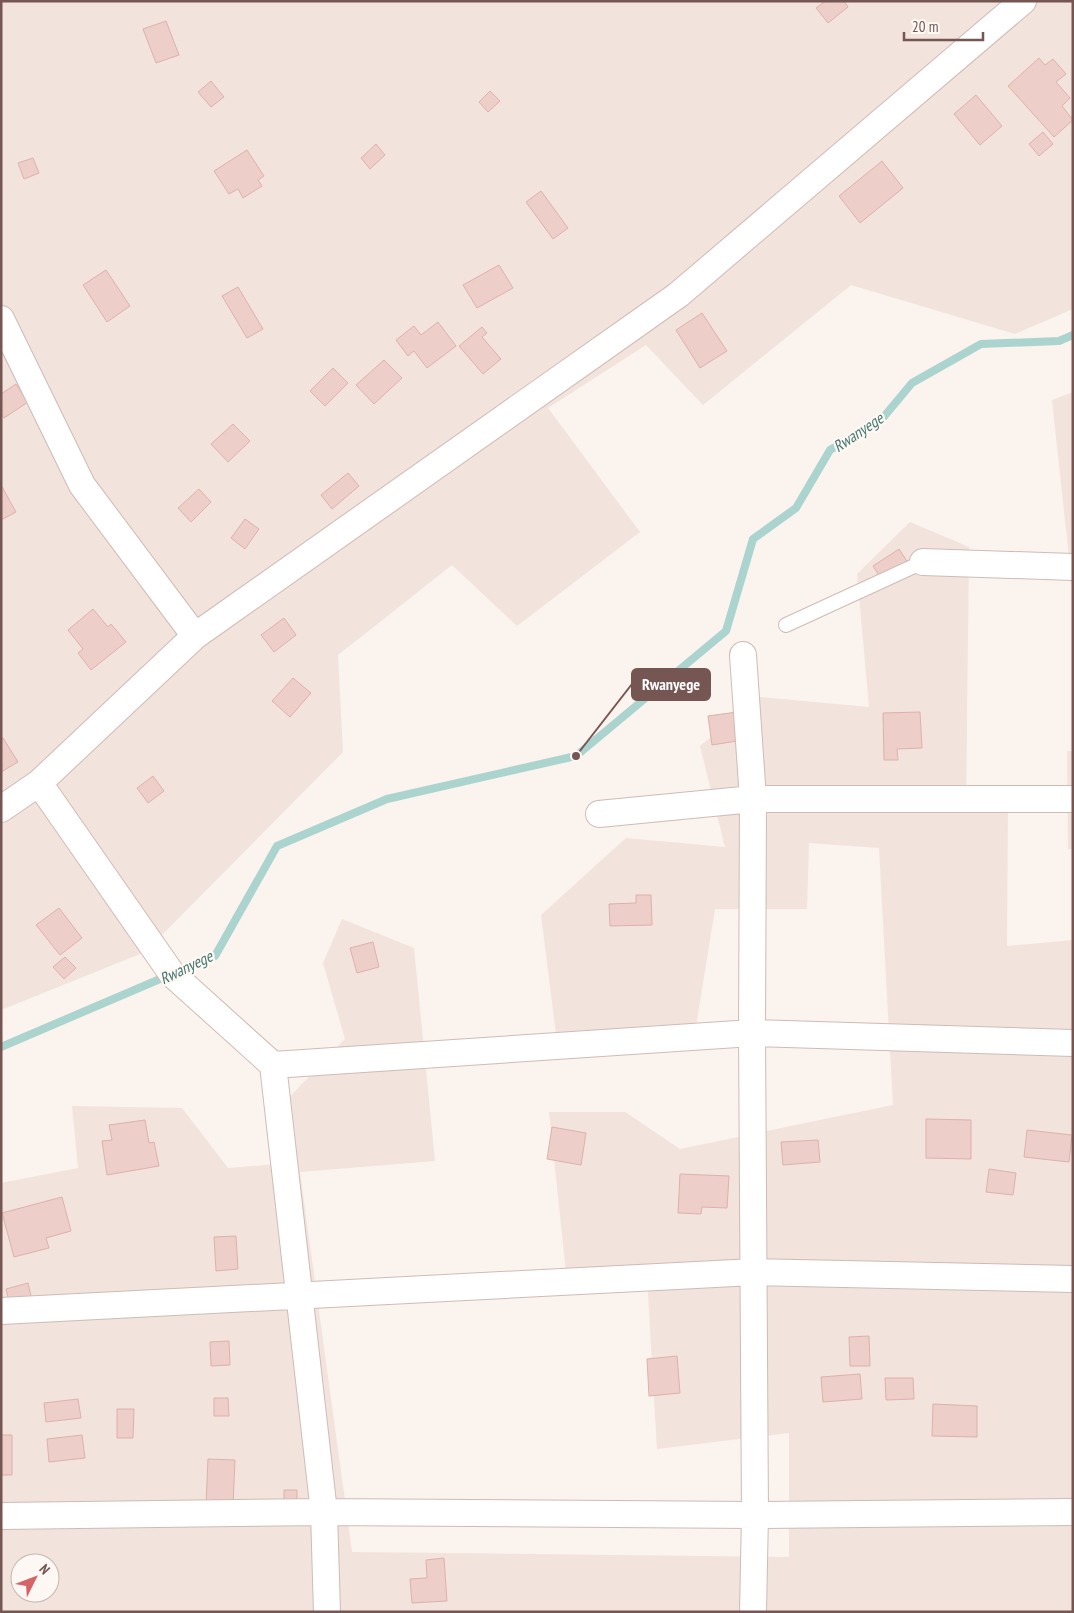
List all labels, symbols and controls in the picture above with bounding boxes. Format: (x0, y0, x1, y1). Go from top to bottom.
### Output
scale bar (904, 10, 983, 42)
text: 20 m (912, 17, 938, 36)
water label: Rwanyege (829, 407, 888, 456)
callout: Rwanyege (632, 669, 710, 700)
text: Rwanyege (642, 674, 700, 694)
water label: Rwanyege (156, 945, 217, 988)
north arrow (10, 1553, 60, 1603)
text: N (35, 1560, 54, 1578)

